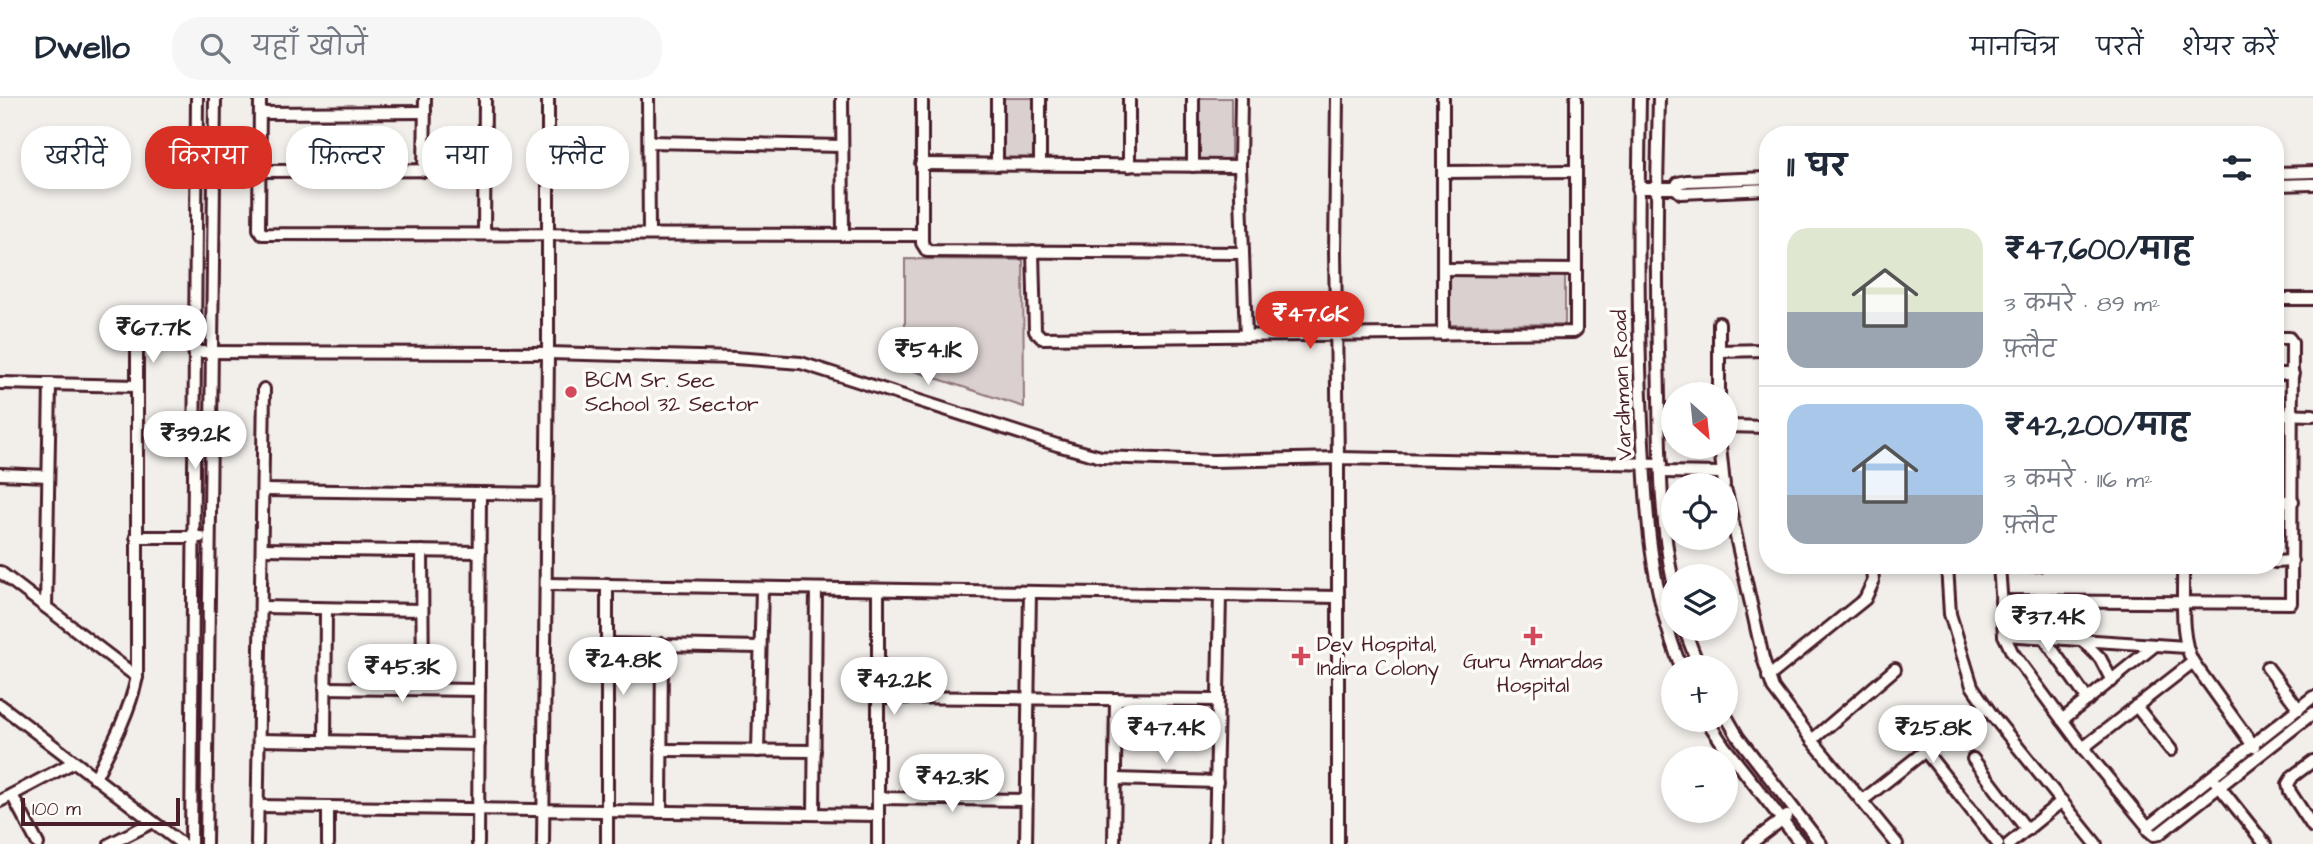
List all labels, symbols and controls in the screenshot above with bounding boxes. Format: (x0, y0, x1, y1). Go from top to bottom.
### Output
search box (172, 17, 662, 80)
text: Dwello (35, 25, 130, 71)
icon: search (196, 29, 234, 67)
text: यहाँ खोजें (252, 29, 367, 65)
text: मानचित्र (1970, 31, 2058, 65)
text: परतें (2096, 31, 2143, 65)
text: शेयर करें (2181, 31, 2278, 65)
chip: खरीदें (21, 126, 131, 189)
chip: किराया (145, 126, 272, 189)
chip: फ़िल्टर (286, 126, 408, 189)
chip: नया (422, 126, 512, 189)
chip: फ़्लैट (526, 126, 629, 189)
text: 11 घर (1787, 146, 1847, 188)
icon: filters (2218, 149, 2256, 187)
text: ₹47,600/माह (2004, 229, 2192, 271)
icon: home (1843, 256, 1927, 340)
text: 3 कमरे · 89 m² (2004, 288, 2160, 320)
pin: ₹47.6K (1253, 292, 1367, 351)
text: ₹47.6K (1271, 298, 1349, 330)
pin: ₹67.7K (96, 306, 210, 365)
street label: Vardhman Road (1605, 309, 1639, 461)
text: ₹67.7K (115, 312, 191, 344)
pin: ₹54.1K (871, 328, 985, 387)
text: ₹54.1K (894, 334, 962, 366)
text: फ़्लैट (2004, 334, 2056, 366)
place label: BCM Sr. Sec School 32 Sector (585, 366, 759, 419)
north arrow (1661, 382, 1738, 458)
map controls (1661, 382, 1738, 823)
marker: BCM Sr. Sec School 32 Sector (563, 384, 579, 400)
text: ₹42,200/माह (2004, 405, 2189, 447)
pin: ₹39.2K (138, 412, 252, 471)
text: ₹39.2K (160, 418, 230, 450)
icon: home (1843, 432, 1927, 516)
text: 3 कमरे · 116 m² (2004, 464, 2153, 496)
button: locate (1661, 473, 1738, 550)
text: फ़्लैट (2004, 510, 2056, 542)
button: layers (1661, 564, 1738, 641)
pin: ₹37.4K (1991, 594, 2105, 654)
text: ₹37.4K (2011, 601, 2085, 633)
marker: Guru Amardas Hospital (1523, 626, 1543, 646)
place label: Dev Hospital, Indira Colony (1317, 630, 1440, 685)
pin: ₹24.8K (566, 638, 680, 697)
pin: ₹45.3K (345, 644, 459, 704)
text: ₹24.8K (585, 644, 661, 676)
marker: Dev Hospital, Indira Colony (1291, 646, 1311, 666)
place label: Guru Amardas Hospital (1463, 647, 1603, 701)
text: ₹45.3K (364, 651, 440, 683)
button: + (1661, 655, 1738, 732)
pin: ₹42.2K (837, 658, 951, 717)
text: ₹42.2K (857, 664, 931, 696)
pin: ₹47.4K (1109, 706, 1223, 765)
pin: ₹25.8K (1876, 706, 1990, 765)
text: ₹47.4K (1127, 712, 1205, 744)
text: ₹25.8K (1894, 712, 1972, 744)
button: − (1661, 746, 1738, 823)
pin: ₹42.3K (895, 754, 1009, 814)
text: ₹42.3K (915, 761, 989, 793)
scale bar (21, 795, 180, 827)
text: 100 m (32, 796, 81, 823)

